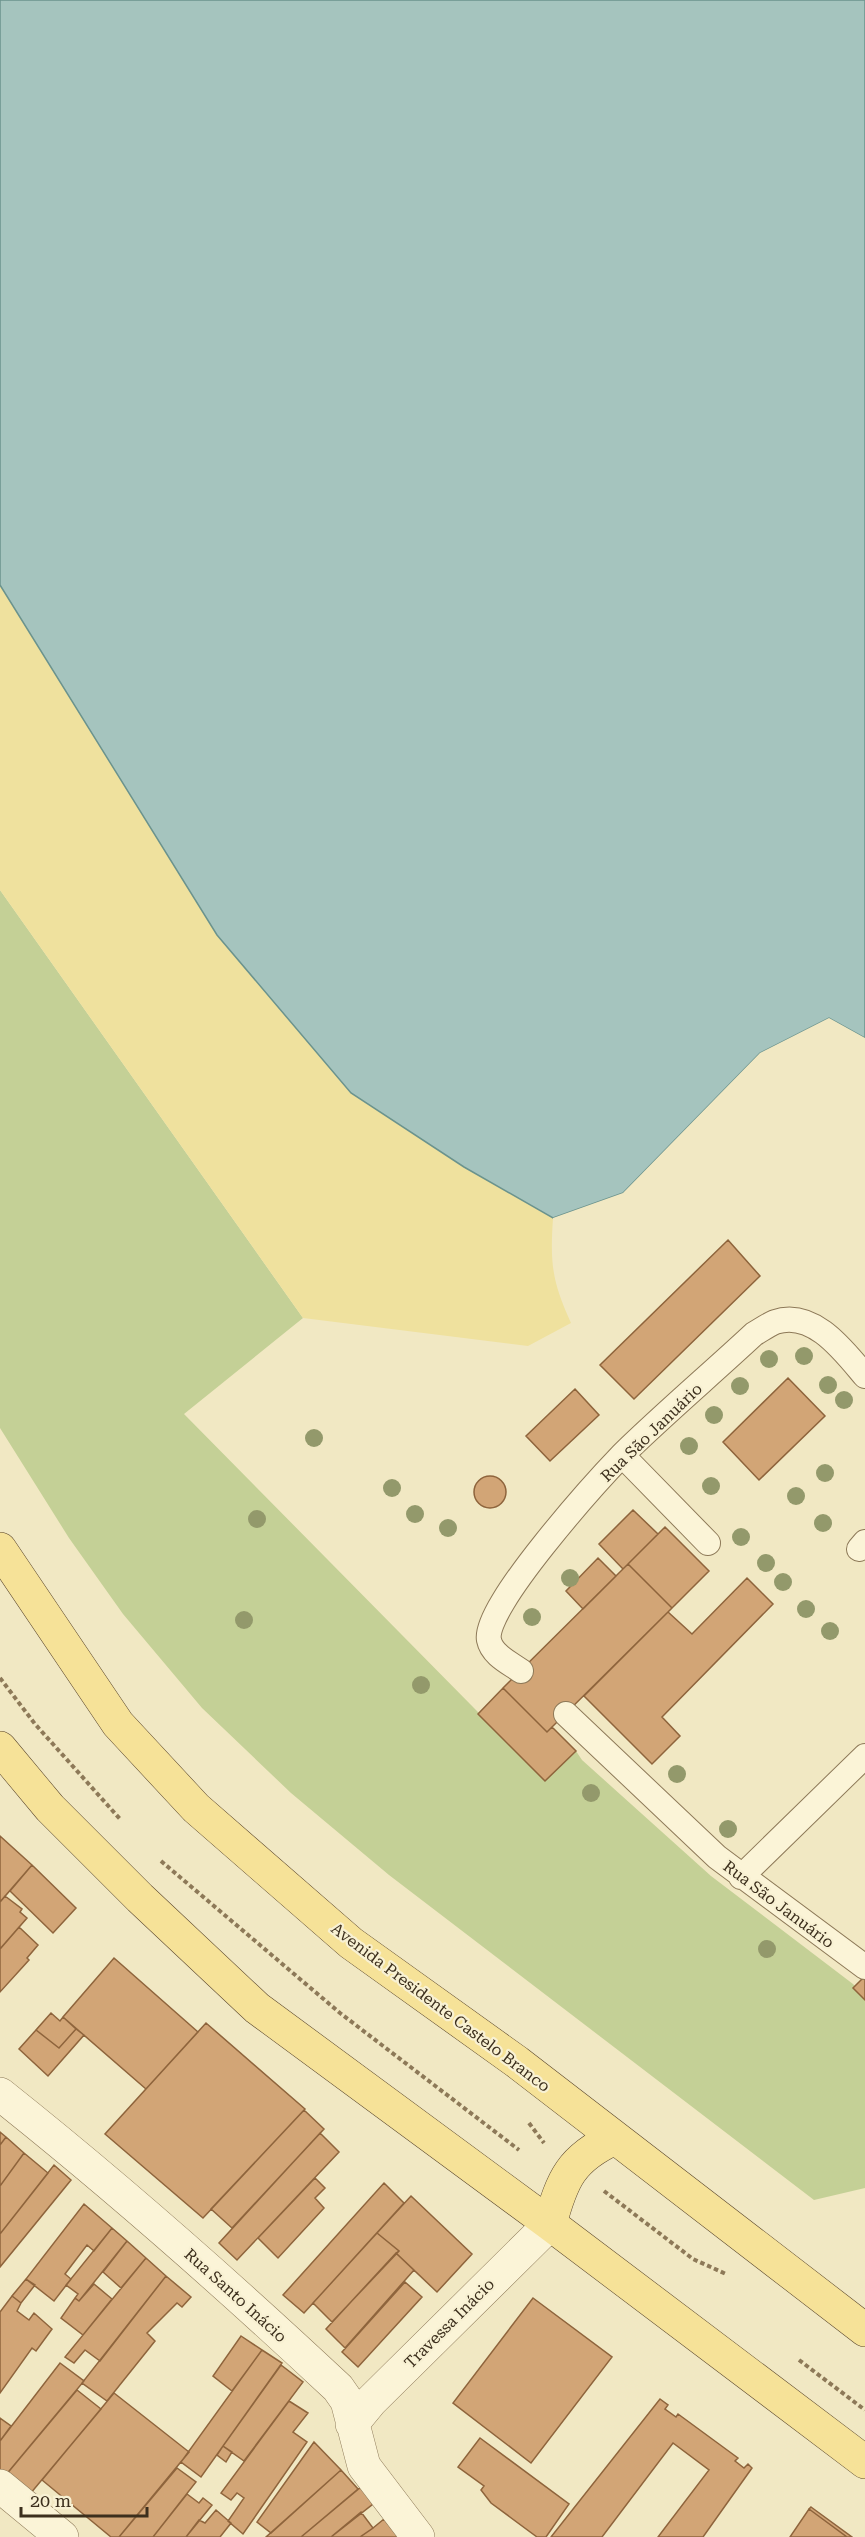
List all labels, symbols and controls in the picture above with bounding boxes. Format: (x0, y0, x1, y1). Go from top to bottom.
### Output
street label: Rua São Januário (597, 1379, 706, 1486)
street label: Rua São Januário (720, 1857, 838, 1952)
street label: Avenida Presidente Castelo Branco (328, 1919, 554, 2096)
street label: Rua Santo Inácio (181, 2245, 291, 2346)
street label: Travessa Inácio (400, 2274, 498, 2372)
scale bar (21, 2480, 147, 2518)
text: 20 m (30, 2490, 71, 2511)

